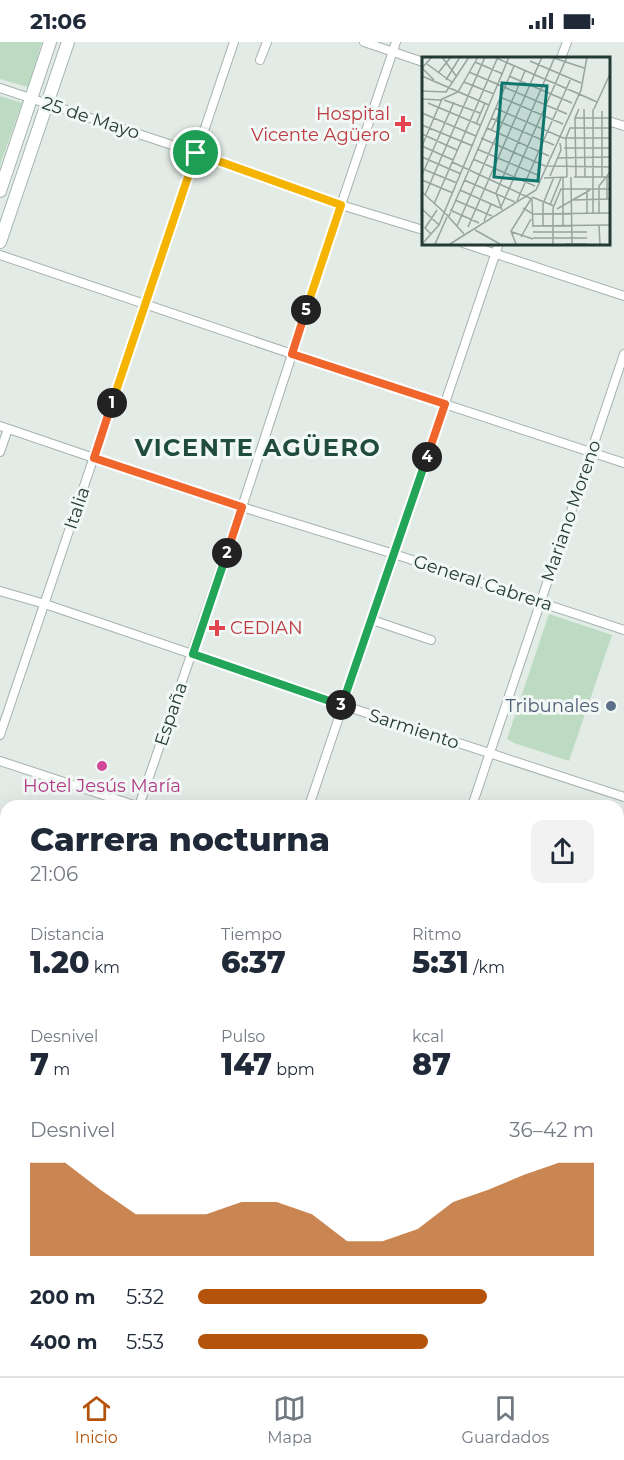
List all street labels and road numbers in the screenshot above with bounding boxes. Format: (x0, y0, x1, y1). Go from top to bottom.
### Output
street label: 25 de Mayo (39, 92, 143, 144)
street label: Mariano Moreno (536, 437, 606, 585)
street label: Italia (60, 484, 94, 532)
street label: General Cabrera (411, 550, 555, 616)
street label: España (150, 679, 192, 749)
street label: Sarmiento (366, 704, 462, 754)

